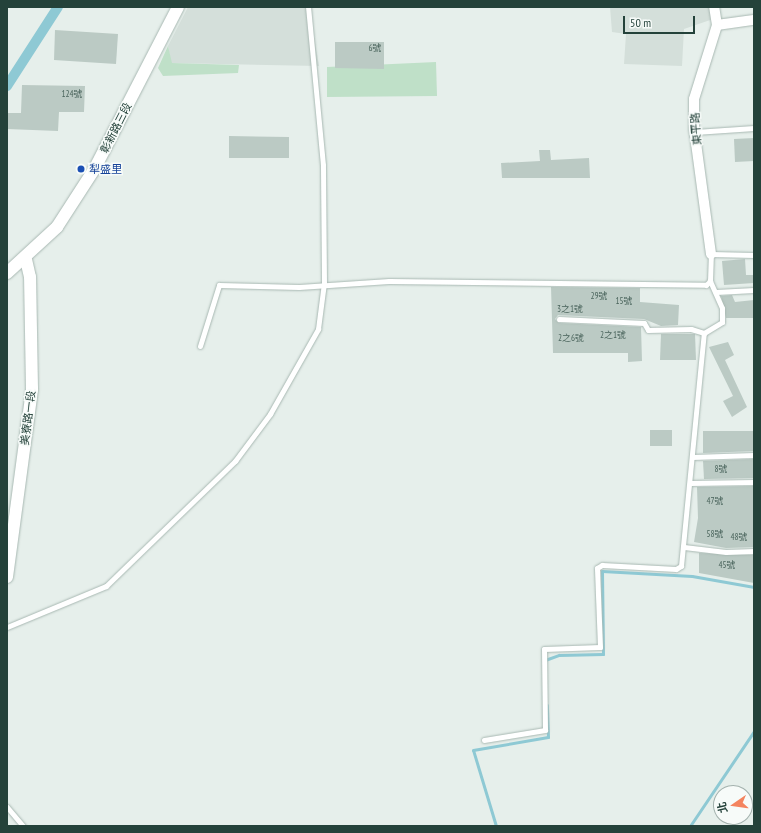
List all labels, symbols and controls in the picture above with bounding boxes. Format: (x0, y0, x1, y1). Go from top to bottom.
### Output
scale bar (625, 8, 697, 34)
text: 50 m (630, 15, 651, 30)
house number: 6號 (368, 43, 382, 53)
house number: 124號 (61, 89, 83, 99)
street label: 彰新路三段 (98, 101, 134, 155)
street label: 東平路 (688, 112, 704, 146)
place label: 犁盛里 (89, 162, 122, 176)
marker: 犁盛里 (76, 164, 86, 174)
house number: 29號 (590, 291, 608, 301)
house number: 15號 (615, 296, 633, 306)
house number: 3之1號 (557, 304, 583, 314)
house number: 2之1號 (600, 330, 626, 340)
house number: 2之6號 (558, 333, 584, 343)
street label: 美寮路一段 (18, 390, 38, 446)
house number: 8號 (714, 464, 728, 474)
house number: 47號 (706, 496, 724, 506)
house number: 58號 (706, 529, 724, 539)
house number: 48號 (730, 532, 748, 542)
house number: 45號 (718, 560, 736, 570)
north arrow (713, 785, 753, 825)
text: 北 (714, 801, 730, 814)

